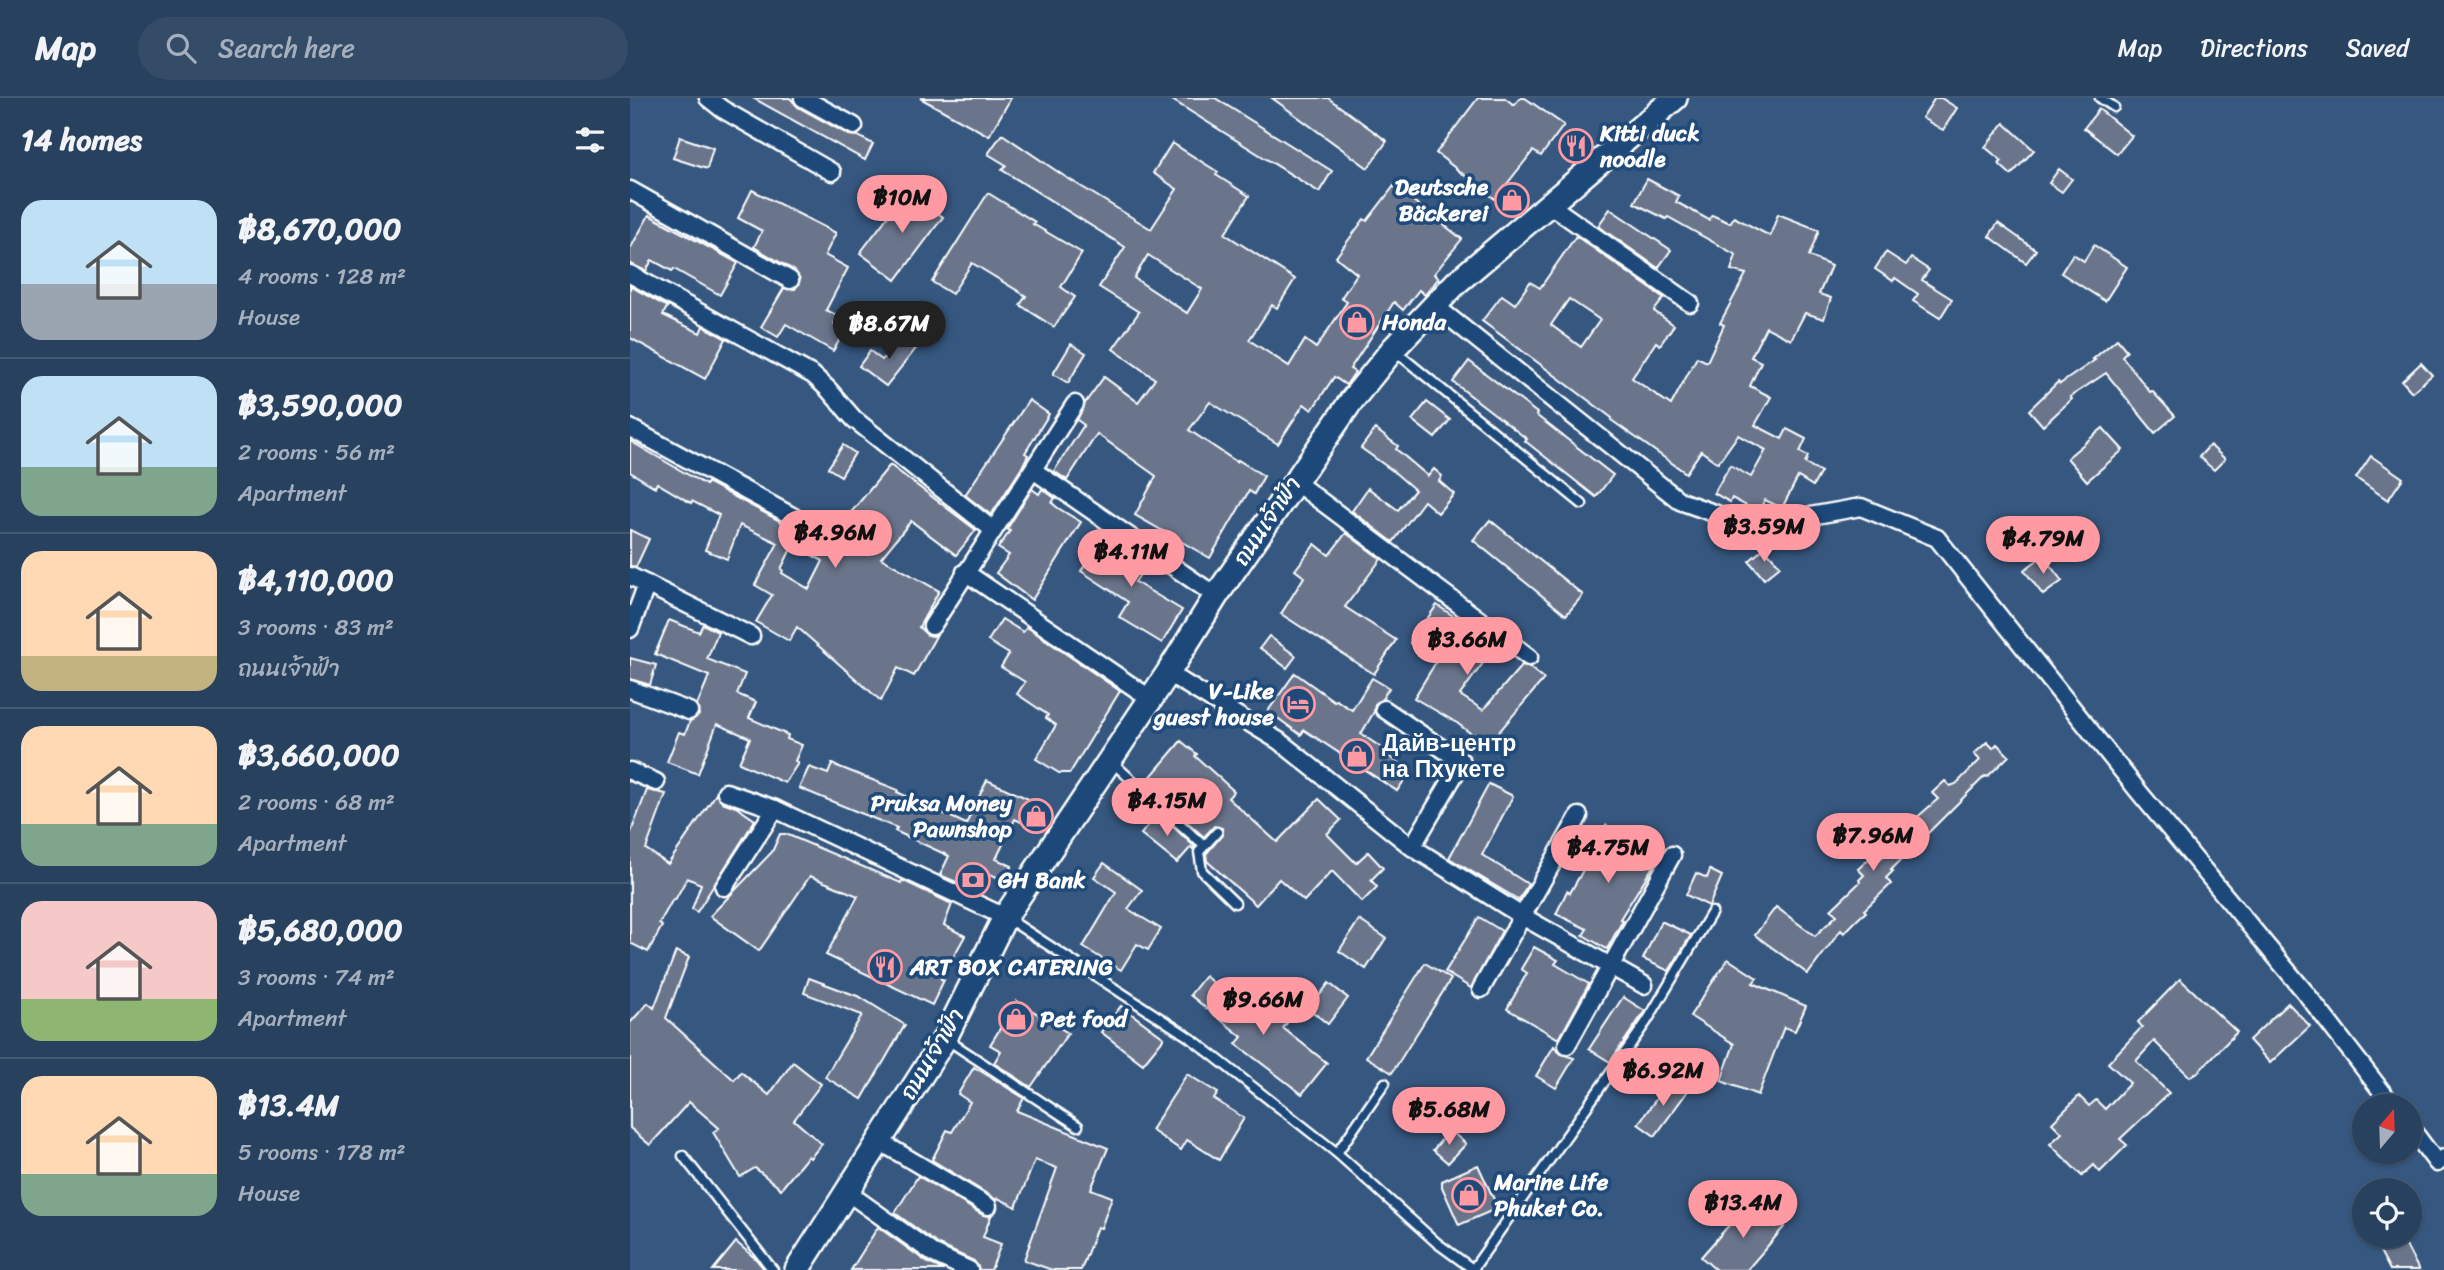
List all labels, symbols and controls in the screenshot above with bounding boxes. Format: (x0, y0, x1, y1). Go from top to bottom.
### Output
search box (138, 17, 628, 80)
text: Map (35, 19, 96, 77)
text: Search here (218, 25, 355, 71)
text: Map (2118, 27, 2162, 69)
text: Directions (2200, 27, 2308, 69)
text: Saved (2346, 27, 2409, 69)
icon: search (162, 29, 200, 67)
text: 14 homes (21, 113, 142, 167)
place label: Kitti duck noodle (1599, 113, 1700, 180)
icon: filters (571, 121, 609, 159)
restaurant icon: Kitti duck noodle (1557, 127, 1595, 165)
place label: Deutsche Bäckerei (1395, 167, 1490, 234)
pin: ฿10M (861, 176, 943, 235)
text: ฿10M (873, 177, 931, 218)
shop icon: Deutsche Bäckerei (1493, 181, 1531, 219)
text: ฿8,670,000 (238, 202, 401, 256)
icon: home (77, 228, 161, 312)
text: 4 rooms · 128 m² (238, 256, 406, 297)
text: House (238, 297, 300, 338)
pin: ฿8.67M (832, 302, 946, 361)
place label: Honda (1381, 302, 1447, 343)
text: ฿8.67M (849, 303, 929, 344)
shop icon: Honda (1338, 303, 1376, 341)
text: ฿3,590,000 (238, 378, 402, 432)
icon: home (77, 404, 161, 488)
text: 2 rooms · 56 m² (238, 432, 395, 473)
street label: ถนนเจ้าฟ้า (1222, 467, 1312, 575)
text: Apartment (238, 473, 347, 514)
pin: ฿3.59M (1707, 504, 1821, 564)
text: ฿3.59M (1723, 506, 1805, 547)
pin: ฿4.96M (778, 510, 892, 570)
text: ฿4.96M (794, 512, 876, 553)
pin: ฿4.79M (1986, 517, 2100, 576)
text: ฿4.79M (2002, 518, 2084, 559)
pin: ฿4.11M (1074, 530, 1188, 589)
text: ฿4.11M (1094, 531, 1168, 572)
text: ฿4,110,000 (238, 553, 394, 607)
icon: home (77, 579, 161, 663)
text: 3 rooms · 83 m² (238, 607, 394, 648)
pin: ฿3.66M (1410, 618, 1524, 677)
text: ฿3.66M (1427, 619, 1507, 660)
text: ถนนเจ้าฟ้า (238, 648, 340, 689)
place label: V-Like guest house (1152, 671, 1274, 738)
hotel icon: V-Like guest house (1279, 685, 1317, 723)
place label: Дайв-центр на Пхукете (1382, 723, 1516, 790)
text: ฿3,660,000 (238, 728, 400, 782)
shop icon: Дайв-центр на Пхукете (1338, 737, 1376, 775)
icon: home (77, 754, 161, 838)
pin: ฿4.15M (1110, 778, 1224, 838)
text: ฿4.15M (1128, 780, 1206, 821)
text: 2 rooms · 68 m² (238, 782, 395, 823)
place label: Pruksa Money Pawnshop (871, 783, 1013, 850)
shop icon: Pruksa Money Pawnshop (1017, 797, 1055, 835)
pin: ฿7.96M (1816, 814, 1930, 873)
text: ฿7.96M (1833, 815, 1913, 856)
text: Apartment (238, 823, 347, 864)
pin: ฿4.75M (1551, 826, 1665, 885)
text: ฿4.75M (1567, 827, 1649, 868)
place label: GH Bank (997, 860, 1086, 901)
bank icon: GH Bank (954, 861, 992, 899)
text: ฿5,680,000 (238, 903, 403, 957)
icon: home (77, 929, 161, 1013)
place label: ART BOX CATERING (909, 947, 1113, 988)
restaurant icon: ART BOX CATERING (866, 948, 904, 986)
text: 3 rooms · 74 m² (238, 957, 395, 998)
pin: ฿9.66M (1206, 978, 1320, 1037)
text: ฿9.66M (1223, 979, 1303, 1020)
text: Apartment (238, 998, 347, 1039)
place label: Pet food (1040, 999, 1129, 1040)
street label: ถนนเจ้าฟ้า (888, 1000, 976, 1108)
shop icon: Pet food (997, 1000, 1035, 1038)
pin: ฿6.92M (1606, 1048, 1720, 1108)
text: ฿6.92M (1623, 1050, 1703, 1091)
text: ฿13.4M (238, 1078, 339, 1132)
pin: ฿5.68M (1392, 1088, 1506, 1147)
text: ฿5.68M (1408, 1089, 1490, 1130)
north arrow (2352, 1094, 2422, 1164)
map controls (2352, 1094, 2422, 1248)
icon: home (77, 1104, 161, 1188)
text: 5 rooms · 178 m² (238, 1132, 406, 1173)
place label: Marine Life Phuket Co. (1493, 1162, 1609, 1229)
text: House (238, 1173, 300, 1214)
shop icon: Marine Life Phuket Co. (1450, 1176, 1488, 1214)
button: locate (2352, 1178, 2422, 1248)
pin: ฿13.4M (1686, 1180, 1800, 1240)
text: ฿13.4M (1704, 1182, 1782, 1223)

